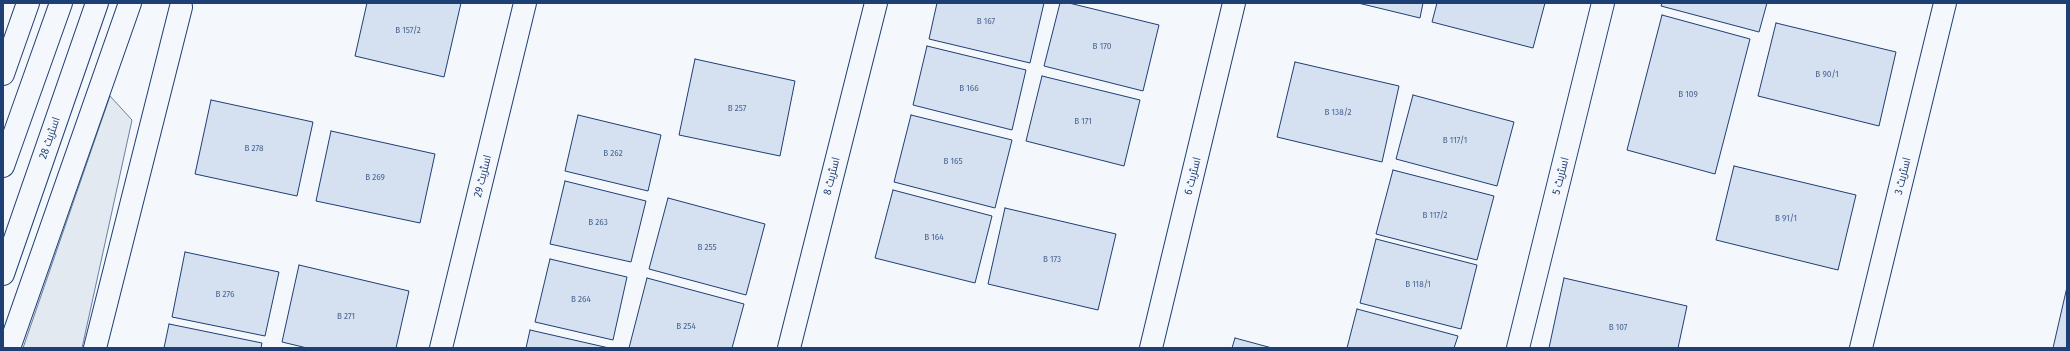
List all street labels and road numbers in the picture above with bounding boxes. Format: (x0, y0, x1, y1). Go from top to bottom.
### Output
street label: اسٹریٹ 28 (37, 115, 63, 161)
street label: اسٹریٹ 29 (471, 153, 495, 199)
street label: اسٹریٹ 8 (821, 156, 843, 196)
street label: اسٹریٹ 6 (1182, 156, 1204, 196)
street label: اسٹریٹ 5 (1550, 156, 1572, 196)
street label: اسٹریٹ 3 (1892, 156, 1914, 196)

